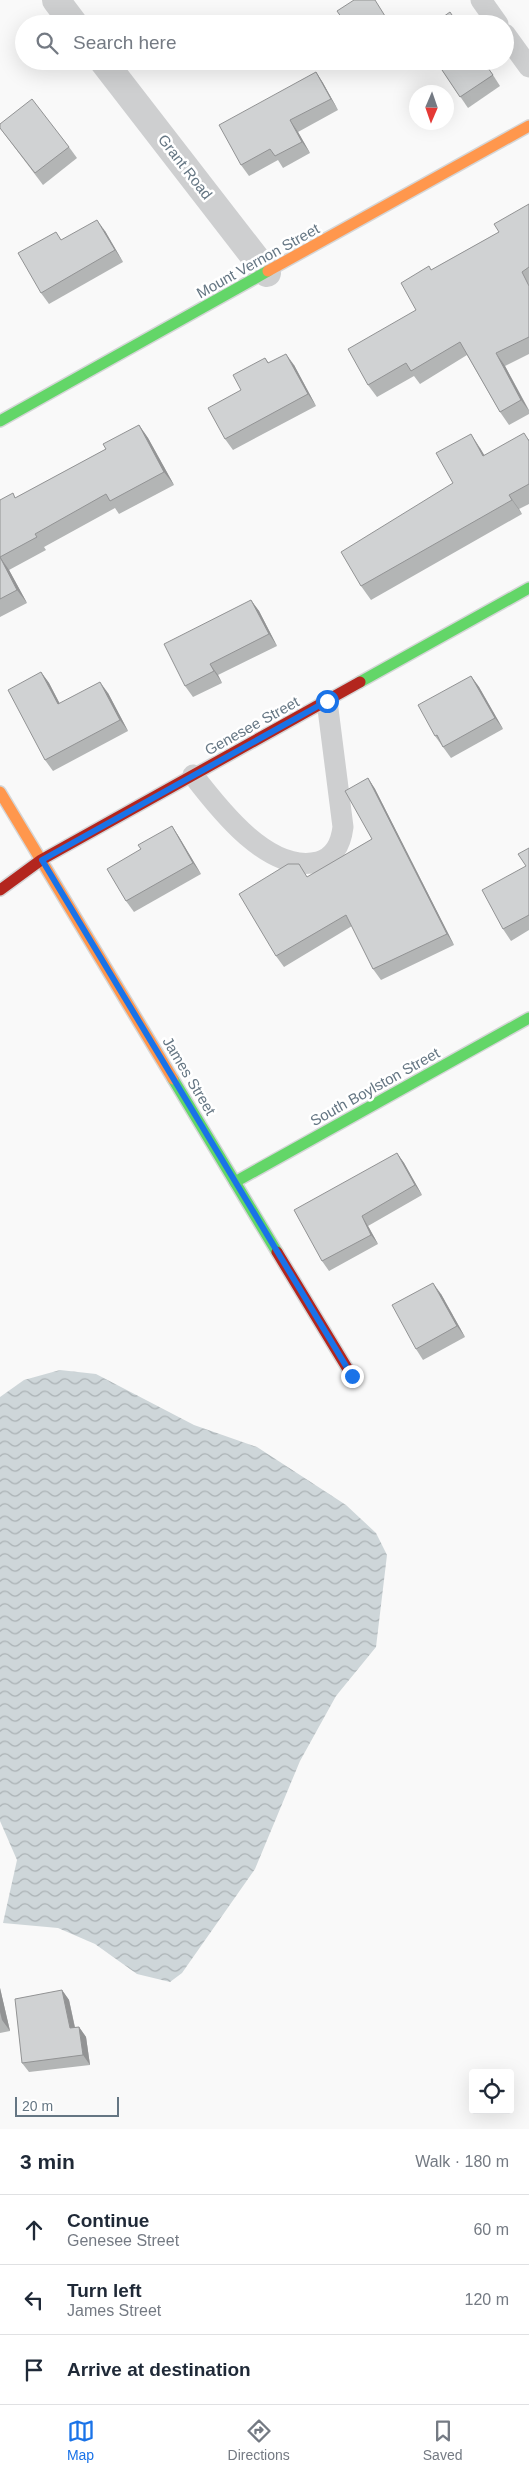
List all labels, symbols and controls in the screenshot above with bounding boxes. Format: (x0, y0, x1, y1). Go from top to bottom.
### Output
search box (15, 15, 514, 70)
icon: search (33, 29, 61, 57)
text: Search here (73, 32, 177, 53)
north arrow (409, 85, 454, 130)
street label: Grant Road (155, 131, 216, 202)
street label: Mount Vernon Street (193, 219, 323, 301)
route start (316, 690, 339, 713)
street label: Genesee Street (202, 692, 303, 758)
street label: James Street (159, 1033, 220, 1119)
street label: South Boylston Street (307, 1044, 443, 1129)
route end (341, 1365, 364, 1388)
map controls (469, 2069, 514, 2114)
button: locate (469, 2069, 514, 2114)
scale bar (15, 2094, 119, 2117)
text: 20 m (22, 2098, 53, 2114)
text: 3 min (20, 2150, 75, 2173)
text: Walk · 180 m (415, 2153, 509, 2170)
text: Continue (67, 2210, 149, 2231)
icon: ahead (20, 2216, 48, 2244)
text: 60 m (473, 2221, 509, 2238)
text: Genesee Street (67, 2232, 179, 2249)
text: Turn left (67, 2280, 142, 2301)
icon: left (20, 2286, 48, 2314)
text: 120 m (465, 2291, 509, 2308)
text: James Street (67, 2302, 161, 2319)
icon: arrive (20, 2356, 48, 2384)
text: Arrive at destination (67, 2359, 251, 2380)
tab: Map (67, 2417, 95, 2463)
tab: Directions (228, 2417, 290, 2463)
tab: Saved (423, 2417, 462, 2463)

